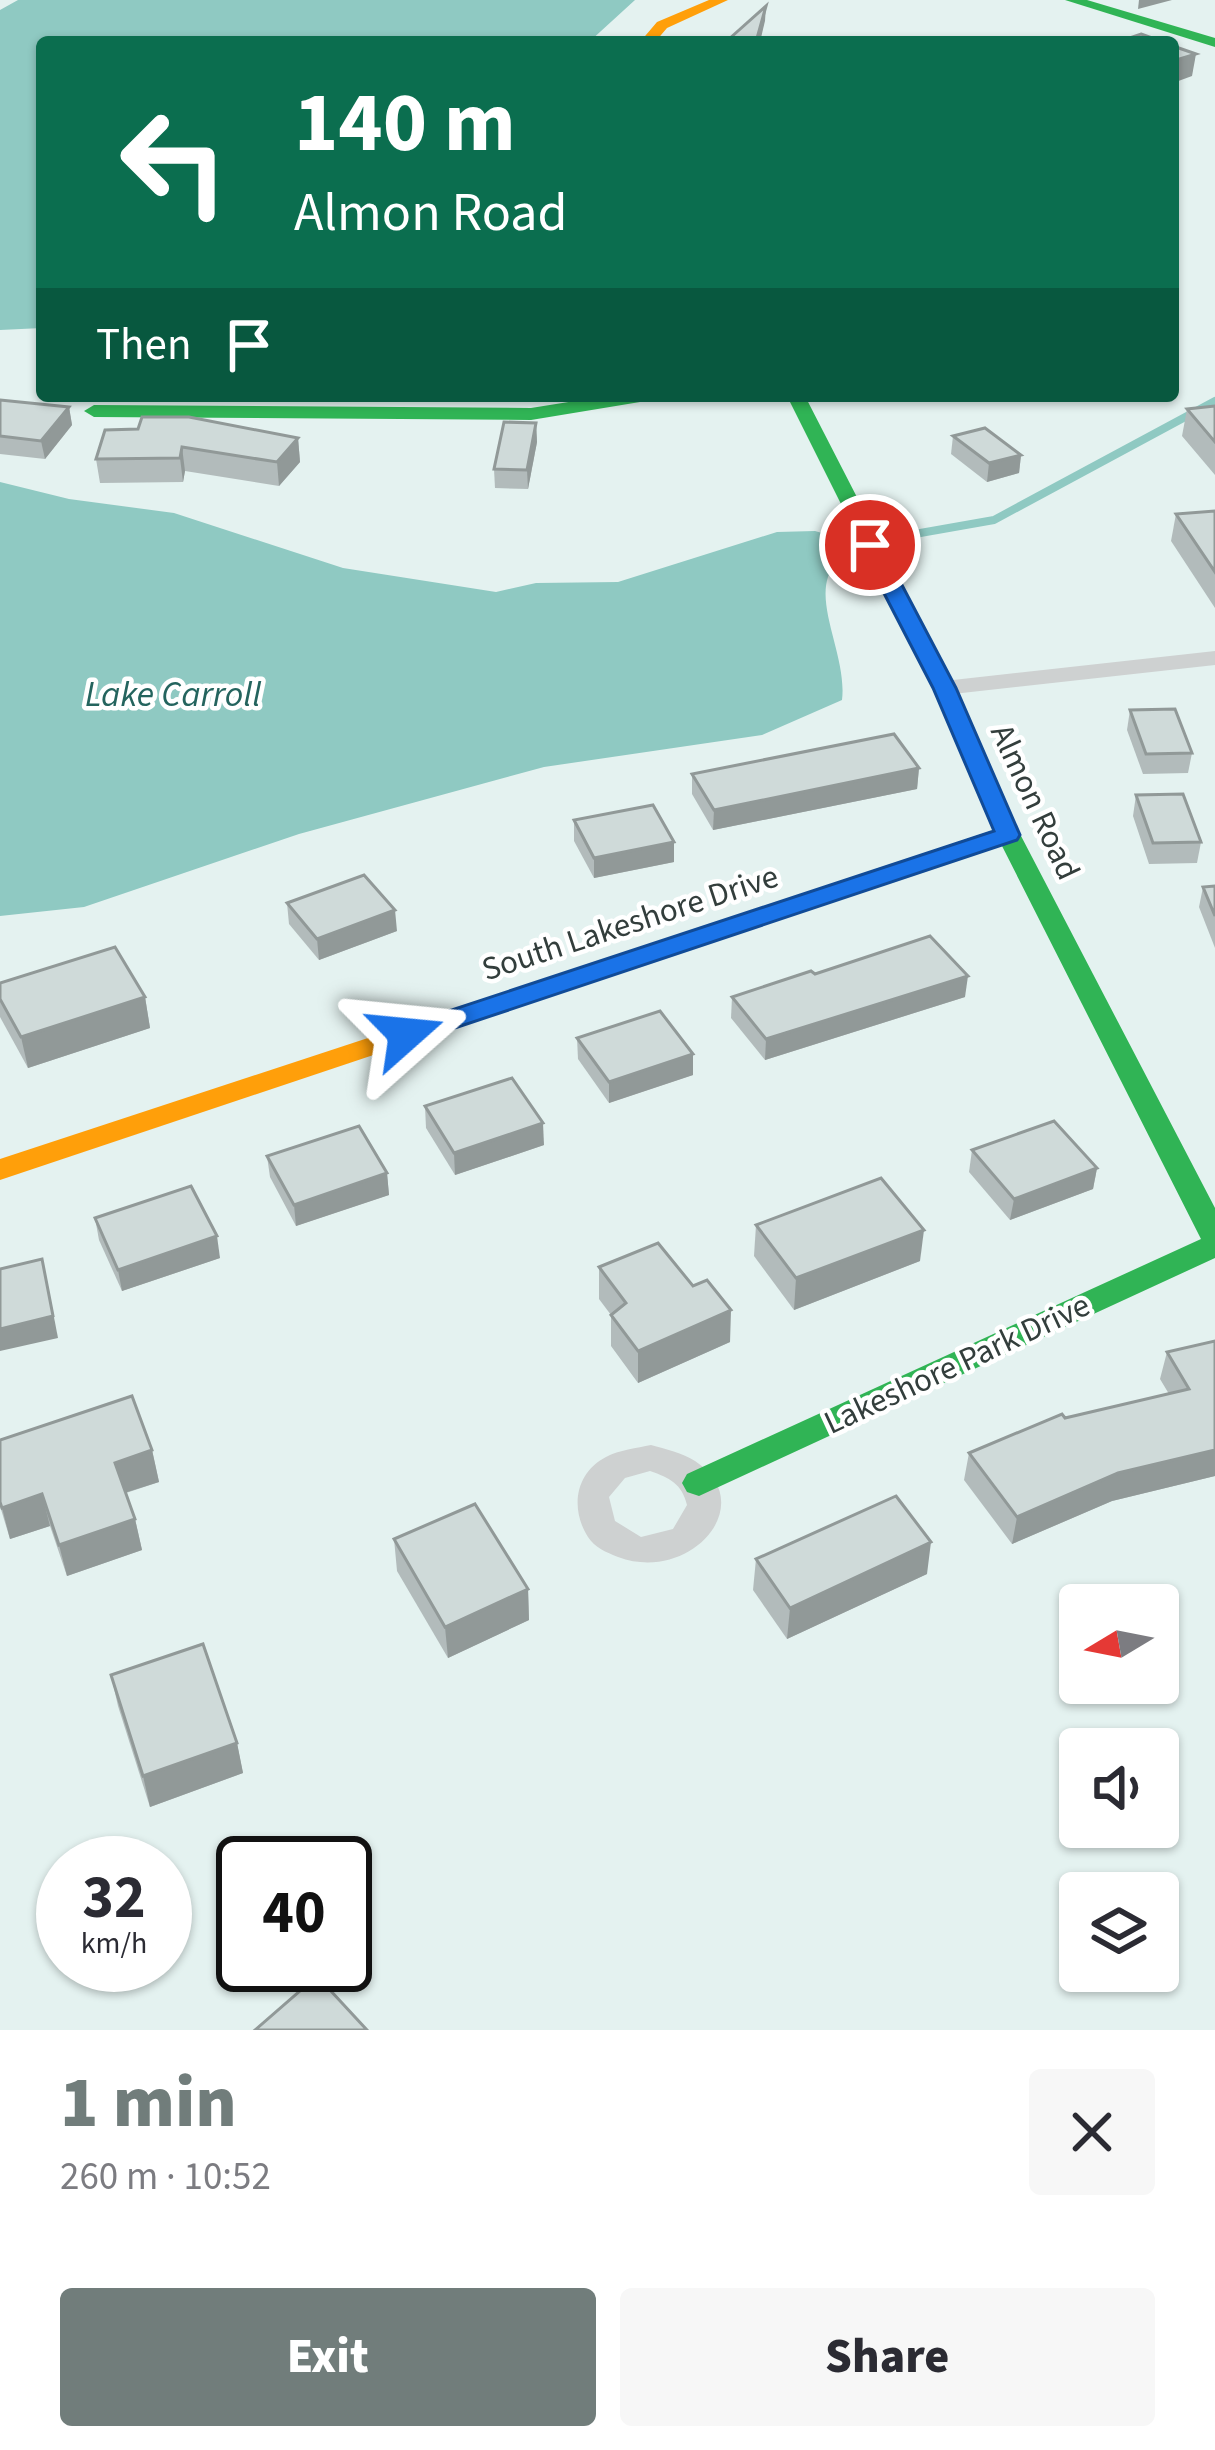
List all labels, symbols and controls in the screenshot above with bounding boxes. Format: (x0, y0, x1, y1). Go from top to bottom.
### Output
text: 140 m (294, 64, 516, 184)
icon: left (96, 84, 252, 240)
text: Almon Road (294, 175, 567, 252)
icon: arrive (216, 312, 282, 378)
text: Then (96, 313, 192, 377)
pin (819, 494, 921, 596)
icon: arrive (837, 512, 903, 578)
water label: Lake Carroll (85, 669, 261, 720)
street label: Almon Road (978, 716, 1092, 888)
street label: South Lakeshore Drive (476, 853, 784, 993)
position arrow (343, 971, 469, 1097)
street label: Lakeshore Park Drive (816, 1282, 1098, 1446)
north arrow (1059, 1584, 1179, 1704)
map controls (1059, 1584, 1179, 1992)
button: sound (1059, 1728, 1179, 1848)
speed limit sign: 40 (216, 1836, 372, 1992)
text: 32 (82, 1856, 146, 1941)
button: layers (1059, 1872, 1179, 1992)
text: km/h (81, 1922, 147, 1965)
text: 1 min (60, 2052, 237, 2155)
button: close (1029, 2069, 1155, 2195)
text: 260 m · 10:52 (60, 2149, 271, 2205)
button: Exit (60, 2288, 596, 2426)
button: Share (620, 2288, 1155, 2426)

